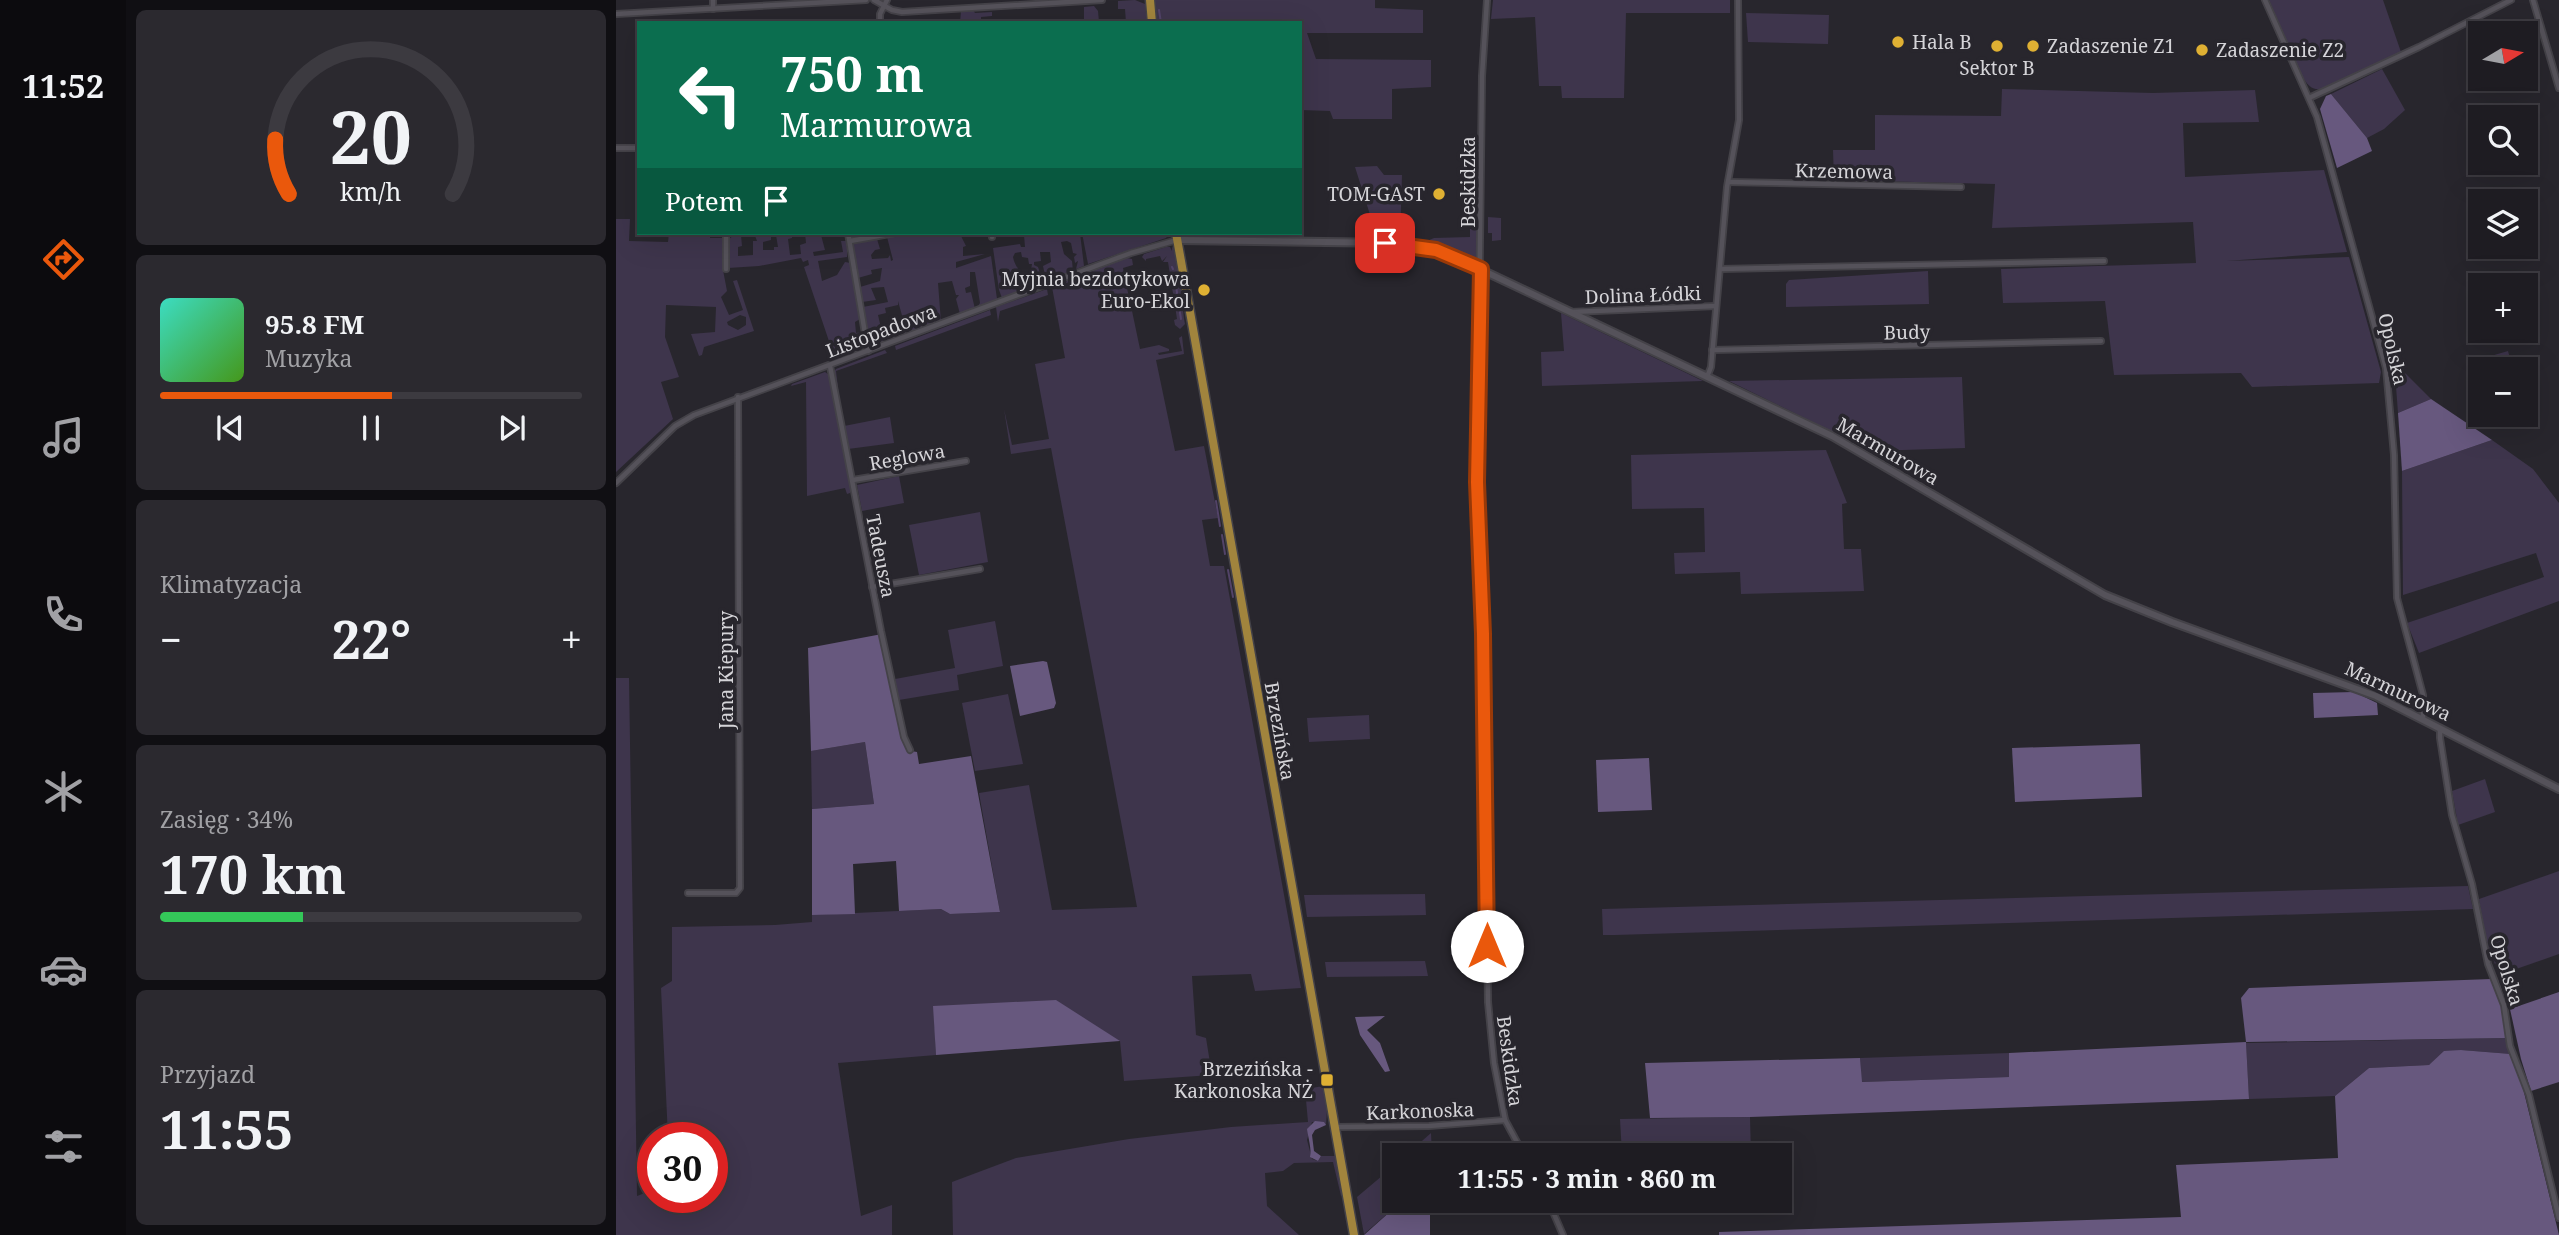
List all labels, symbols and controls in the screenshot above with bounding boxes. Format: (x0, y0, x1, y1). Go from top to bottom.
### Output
north arrow (2468, 21, 2538, 91)
map controls (2468, 21, 2538, 427)
place label: Hala B (1912, 29, 1972, 55)
place label: Zadaszenie Z1 (2047, 33, 2175, 59)
marker: Hala B (1890, 34, 1906, 50)
place label: Zadaszenie Z2 (2216, 37, 2344, 63)
marker: Sektor B (1989, 38, 2005, 54)
marker: Zadaszenie Z1 (2025, 38, 2041, 54)
text: 750 m (780, 40, 924, 106)
marker: Zadaszenie Z2 (2194, 42, 2210, 58)
icon: left (665, 49, 756, 140)
place label: Sektor B (1959, 55, 2035, 81)
text: 11:52 (22, 64, 104, 107)
text: 20 (330, 86, 412, 185)
text: Marmurowa (780, 103, 973, 146)
button: search (2468, 105, 2538, 175)
street label: Beskidzka (1455, 136, 1481, 228)
street label: Krzemowa (1795, 157, 1893, 185)
text: km/h (340, 173, 402, 207)
place label: TOM-GAST (1327, 181, 1425, 207)
icon: arrive (757, 182, 795, 220)
text: Potem (665, 183, 743, 219)
marker: TOM-GAST (1431, 186, 1447, 202)
button: layers (2468, 189, 2538, 259)
pin (1355, 213, 1415, 273)
icon: arrive (1366, 224, 1404, 262)
icon: directions (39, 235, 88, 284)
place label: Myjnia bezdotykowa Euro-Ekol (1001, 266, 1190, 314)
button: + (2468, 273, 2538, 343)
street label: Dolina Łódki (1584, 280, 1702, 310)
marker: Myjnia bezdotykowa Euro-Ekol (1196, 282, 1212, 298)
street label: Listopadowa (822, 298, 940, 364)
text: 95.8 FM (265, 306, 364, 342)
street label: Opolska (2372, 311, 2414, 387)
street label: Budy (1883, 319, 1931, 345)
text: Muzyka (265, 342, 352, 374)
button: − (2468, 357, 2538, 427)
icon: previous (211, 409, 249, 447)
icon: pause (352, 409, 390, 447)
icon: next (493, 409, 531, 447)
street label: Marmurowa (1832, 411, 1944, 491)
icon: music (39, 413, 88, 462)
street label: Reglowa (867, 438, 947, 476)
street label: Tadeusza (860, 512, 902, 600)
text: Klimatyzacja (160, 568, 302, 600)
icon: phone (39, 590, 88, 639)
text: 22° (332, 603, 411, 674)
street label: Jana Kiepury (713, 611, 739, 730)
text: − (160, 613, 182, 665)
text: + (561, 613, 582, 665)
street label: Marmurowa (2341, 655, 2455, 727)
street label: Brzezińska (1259, 680, 1301, 782)
icon: climate (39, 767, 88, 816)
text: Zasięg · 34% (160, 803, 293, 835)
text: 170 km (160, 838, 346, 909)
position arrow (1450, 909, 1524, 983)
street label: Opolska (2484, 931, 2530, 1009)
icon: car (39, 945, 88, 994)
street label: Beskidzka (1491, 1014, 1529, 1108)
place label: Brzezińska - Karkonoska NŻ (1174, 1056, 1313, 1104)
text: Przyjazd (160, 1058, 255, 1090)
marker: Brzezińska - Karkonoska NŻ (1319, 1072, 1335, 1088)
text: 11:55 (160, 1093, 293, 1164)
street label: Karkonoska (1365, 1096, 1475, 1126)
icon: filters (39, 1122, 88, 1171)
speed limit sign: 30 (637, 1122, 728, 1213)
text: 11:55 · 3 min · 860 m (1457, 1160, 1717, 1196)

